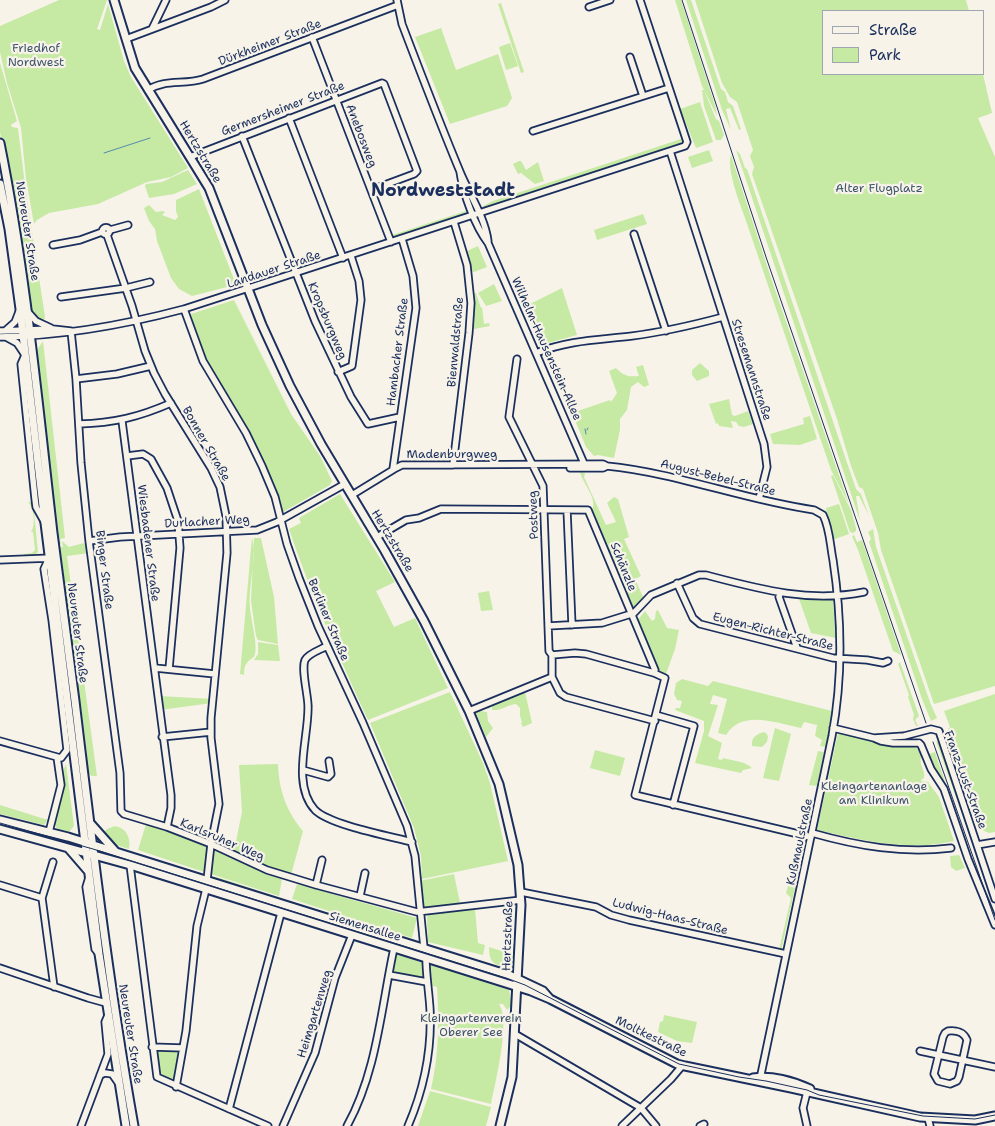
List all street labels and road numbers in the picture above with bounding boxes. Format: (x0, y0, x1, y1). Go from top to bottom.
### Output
street label: Dürkheimer Straße (216, 17, 324, 69)
street label: Germersheimer Straße (219, 79, 347, 139)
street label: Anebosweg (342, 102, 380, 170)
street label: Hertzstraße (176, 118, 224, 186)
street label: Neureuter Straße (12, 180, 42, 282)
street label: Landauer Straße (225, 248, 323, 292)
street label: Wilhelm-Hausenstein-Allee (508, 275, 584, 423)
street label: Kropsburgweg (304, 280, 350, 362)
street label: Bienwaldstraße (445, 296, 467, 388)
street label: Hambacher Straße (384, 297, 412, 407)
street label: Stresemannstraße (728, 317, 774, 423)
street label: Bonner Straße (179, 404, 233, 484)
street label: Madenburgweg (407, 448, 497, 462)
street label: August-Bebel-Straße (659, 457, 777, 499)
street label: Wiesbadener Straße (134, 484, 162, 602)
street label: Postweg (526, 490, 542, 540)
street label: Hertzstraße (368, 507, 416, 575)
street label: Durlacher Weg (164, 513, 250, 531)
street label: Binger Straße (92, 529, 116, 611)
street label: Schänzle (607, 540, 639, 594)
street label: Berliner Straße (304, 577, 352, 663)
street label: Neureuter Straße (64, 582, 90, 684)
street label: Eugen-Richter-Straße (711, 610, 835, 654)
street label: Franz-Lust-Straße (940, 729, 990, 831)
street label: Kußmaulstraße (784, 797, 816, 887)
street label: Karlsruher Weg (178, 816, 266, 864)
street label: Ludwig-Haas-Straße (611, 896, 729, 938)
street label: Hertzstraße (500, 901, 516, 971)
street label: Siemensallee (327, 909, 403, 945)
street label: Heimgartenweg (295, 968, 335, 1060)
street label: Neureuter Straße (115, 983, 145, 1085)
street label: Moltkestraße (613, 1013, 689, 1061)

